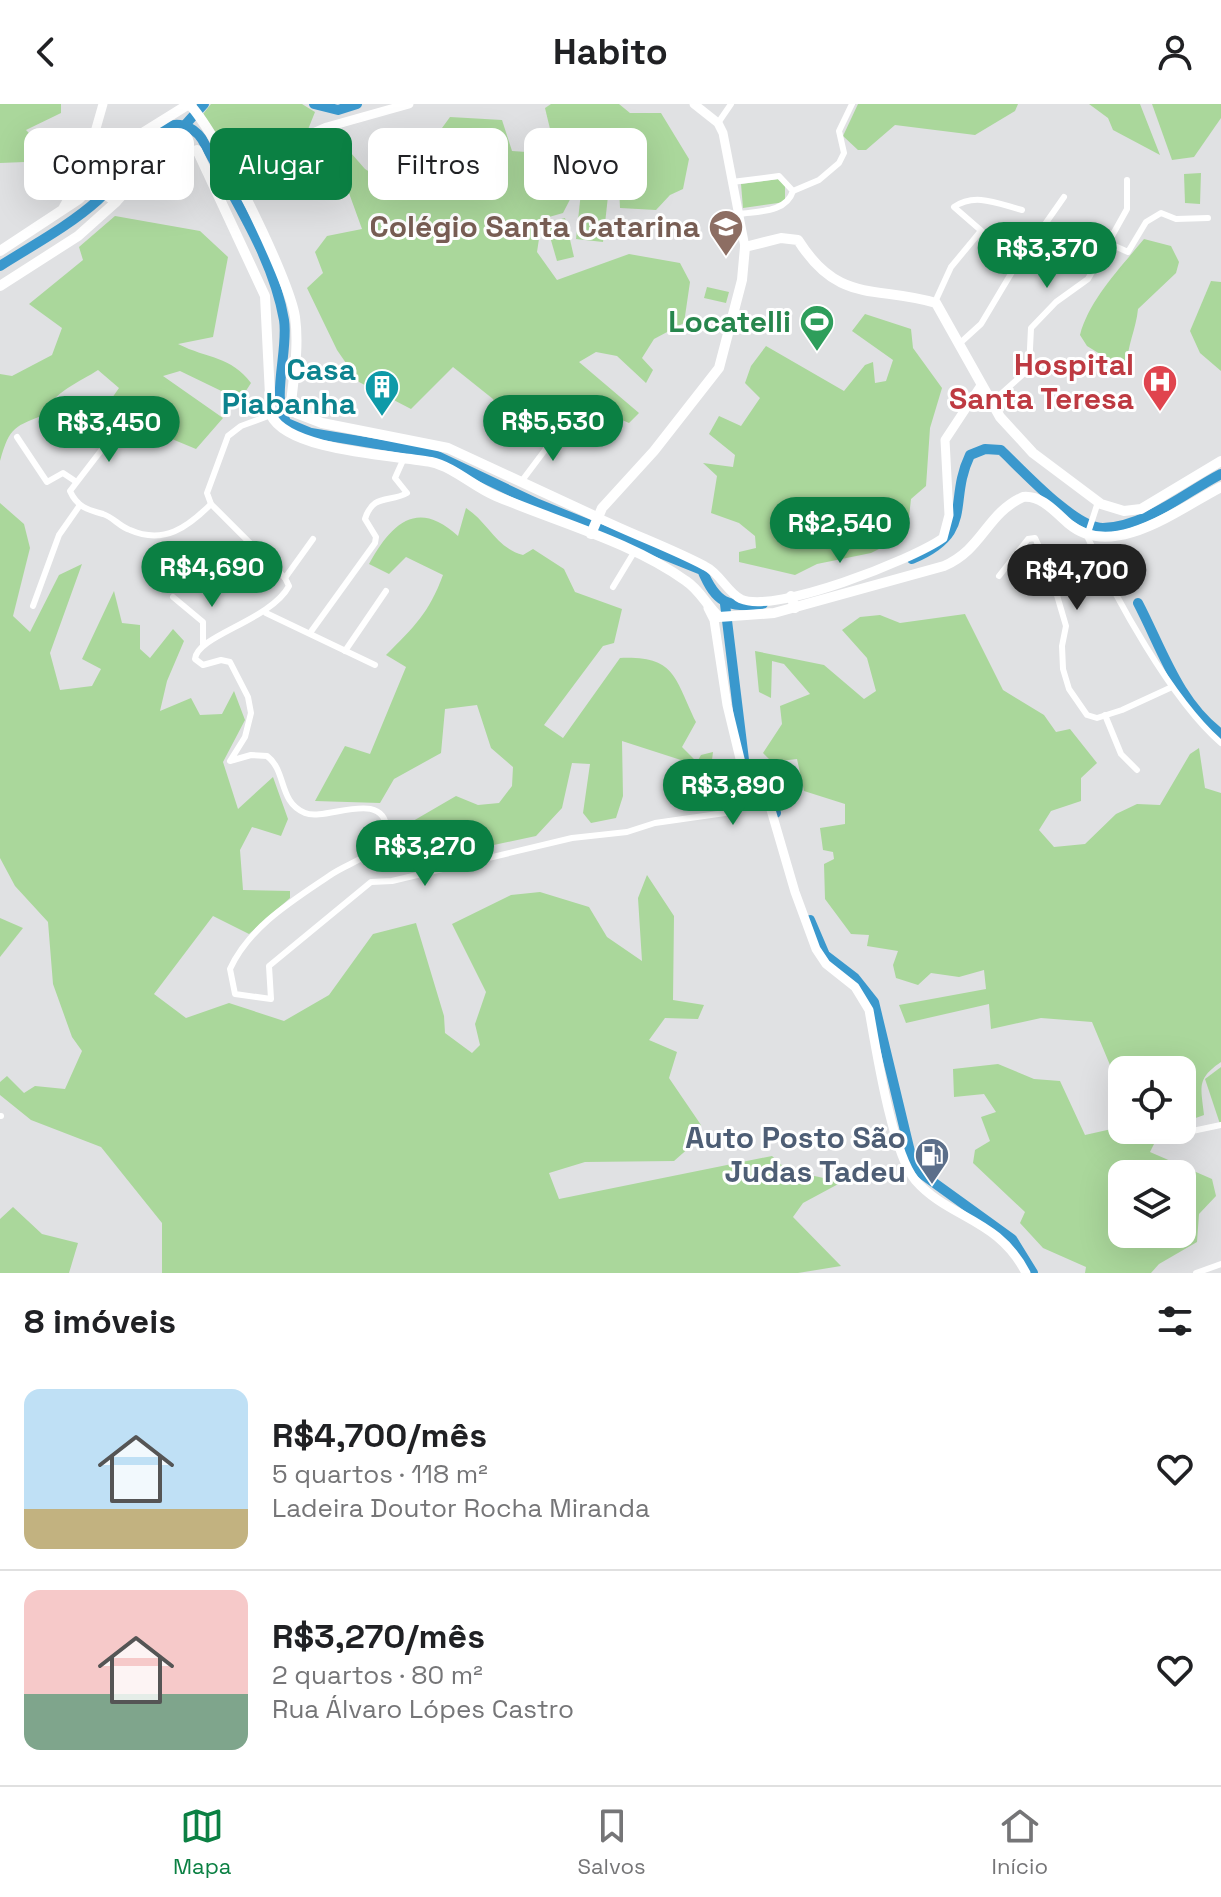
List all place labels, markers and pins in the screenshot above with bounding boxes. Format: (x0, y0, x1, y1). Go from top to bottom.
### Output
place label: Colégio Santa Catarina (369, 207, 700, 246)
school or university icon: Colégio Santa Catarina (707, 208, 745, 258)
pin: R$3,370 (973, 222, 1121, 290)
place label: Locatelli (668, 302, 791, 341)
sports icon: Locatelli (798, 303, 836, 353)
place label: Hospital Santa Teresa (949, 345, 1134, 418)
place label: Casa Piabanha (222, 350, 356, 423)
hospital icon: Hospital Santa Teresa (1141, 363, 1179, 413)
building icon: Casa Piabanha (363, 368, 401, 418)
pin: R$5,530 (479, 395, 627, 463)
pin: R$3,450 (35, 396, 183, 464)
pin: R$2,540 (766, 497, 914, 565)
pin: R$4,690 (138, 541, 286, 609)
pin: R$4,700 (1003, 544, 1151, 612)
pin: R$3,890 (659, 759, 807, 827)
pin: R$3,270 (351, 820, 499, 888)
place label: Auto Posto São Judas Tadeu (685, 1118, 906, 1191)
fuel station icon: Auto Posto São Judas Tadeu (913, 1136, 951, 1186)

